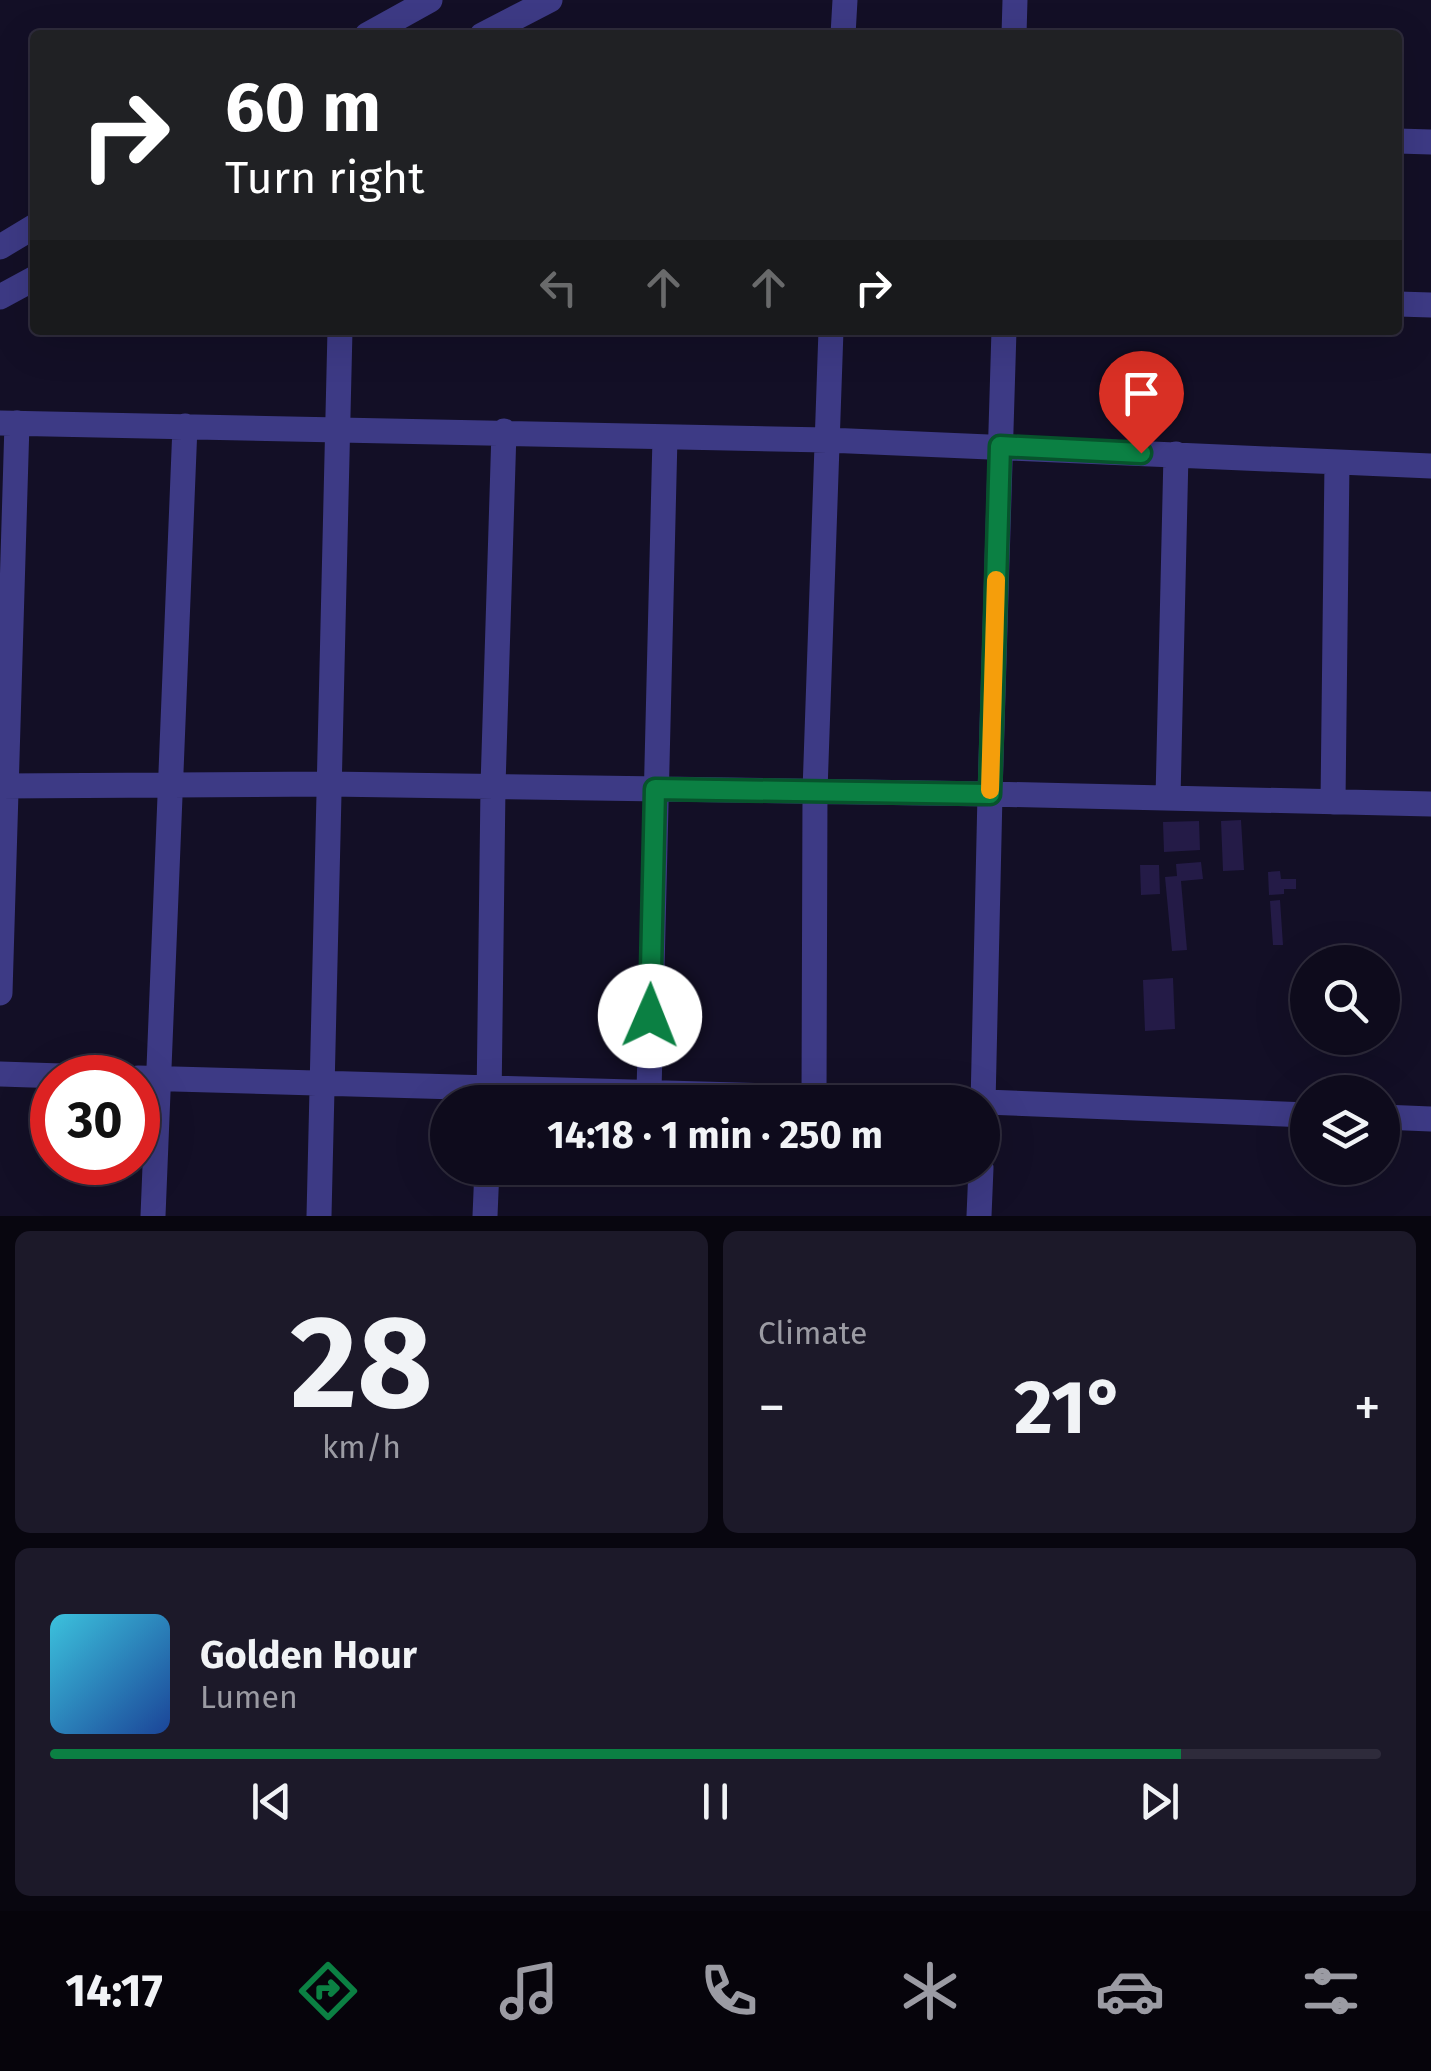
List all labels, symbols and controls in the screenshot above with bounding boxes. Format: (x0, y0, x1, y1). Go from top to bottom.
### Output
text: 60 m (225, 66, 381, 150)
icon: right (60, 70, 190, 200)
text: Turn right (225, 151, 424, 205)
icon: left (531, 260, 586, 315)
icon: ahead (636, 260, 691, 315)
icon: ahead (741, 260, 796, 315)
icon: right (846, 260, 901, 315)
pin (1099, 351, 1184, 454)
icon: arrive (1114, 366, 1169, 421)
map controls (1290, 945, 1400, 1185)
button: search (1290, 945, 1400, 1055)
position arrow (598, 964, 702, 1068)
speed limit sign: 30 (30, 1055, 160, 1185)
button: layers (1290, 1075, 1400, 1185)
text: 14:18 · 1 min · 250 m (547, 1112, 883, 1158)
text: 28 (290, 1285, 433, 1441)
text: Climate (758, 1314, 867, 1352)
text: 21° (1014, 1363, 1125, 1453)
text: − (758, 1375, 786, 1441)
text: + (1354, 1375, 1381, 1441)
text: km/h (322, 1428, 401, 1466)
text: Golden Hour (200, 1632, 417, 1678)
text: Lumen (200, 1678, 298, 1716)
icon: previous (244, 1774, 299, 1829)
icon: pause (688, 1774, 743, 1829)
icon: next (1132, 1774, 1187, 1829)
icon: directions (293, 1956, 363, 2026)
icon: music (494, 1956, 564, 2026)
icon: phone (694, 1956, 764, 2026)
icon: climate (895, 1956, 965, 2026)
icon: car (1095, 1956, 1165, 2026)
icon: filters (1296, 1956, 1366, 2026)
text: 14:17 (65, 1964, 163, 2018)

